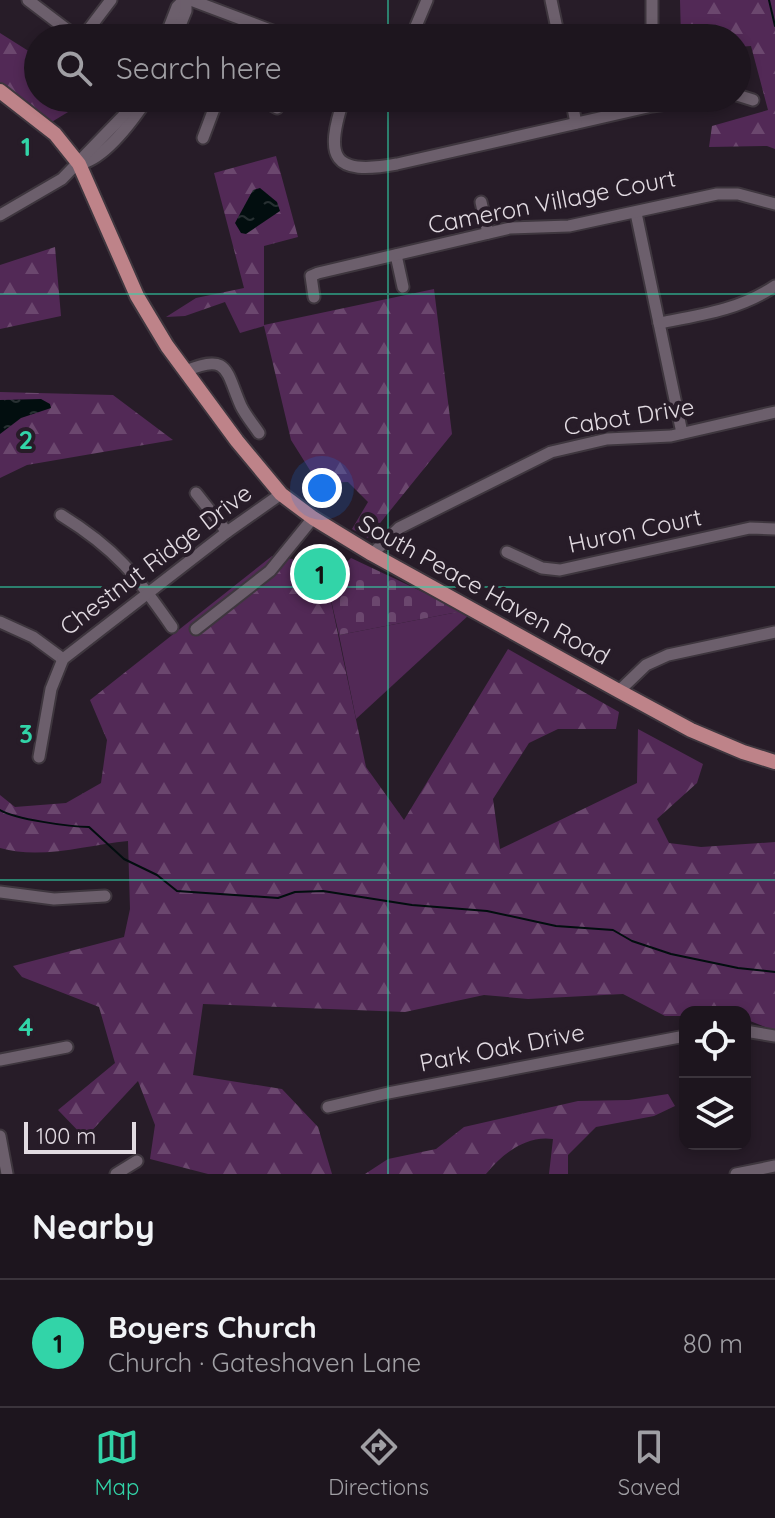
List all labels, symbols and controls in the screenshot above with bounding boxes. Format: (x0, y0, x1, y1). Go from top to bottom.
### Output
search box (24, 24, 751, 112)
icon: search (52, 46, 96, 90)
text: Search here (116, 49, 282, 87)
text: 1 (21, 130, 31, 163)
street label: Cameron Village Court (425, 162, 678, 240)
street label: Cabot Drive (561, 391, 696, 441)
text: 2 (19, 423, 33, 456)
your location (302, 468, 342, 508)
street label: Chestnut Ridge Drive (53, 477, 257, 641)
street label: Huron Court (565, 501, 704, 559)
street label: South Peace Haven Road (354, 508, 615, 671)
pin: 1 (294, 544, 346, 604)
text: 3 (19, 717, 33, 750)
map controls (679, 1006, 751, 1150)
button: locate (679, 1006, 751, 1078)
text: 4 (18, 1010, 34, 1043)
street label: Park Oak Drive (417, 1016, 587, 1078)
button: layers (679, 1078, 751, 1150)
scale bar (24, 1118, 136, 1154)
text: 100 m (36, 1122, 96, 1150)
text: Nearby (32, 1205, 155, 1248)
text: Boyers Church (108, 1308, 317, 1346)
text: 1 (53, 1327, 63, 1360)
text: 80 m (683, 1327, 743, 1360)
text: Church · Gateshaven Lane (108, 1346, 421, 1379)
tab: Map (94, 1425, 139, 1501)
tab: Directions (328, 1425, 429, 1501)
tab: Saved (618, 1425, 681, 1501)

